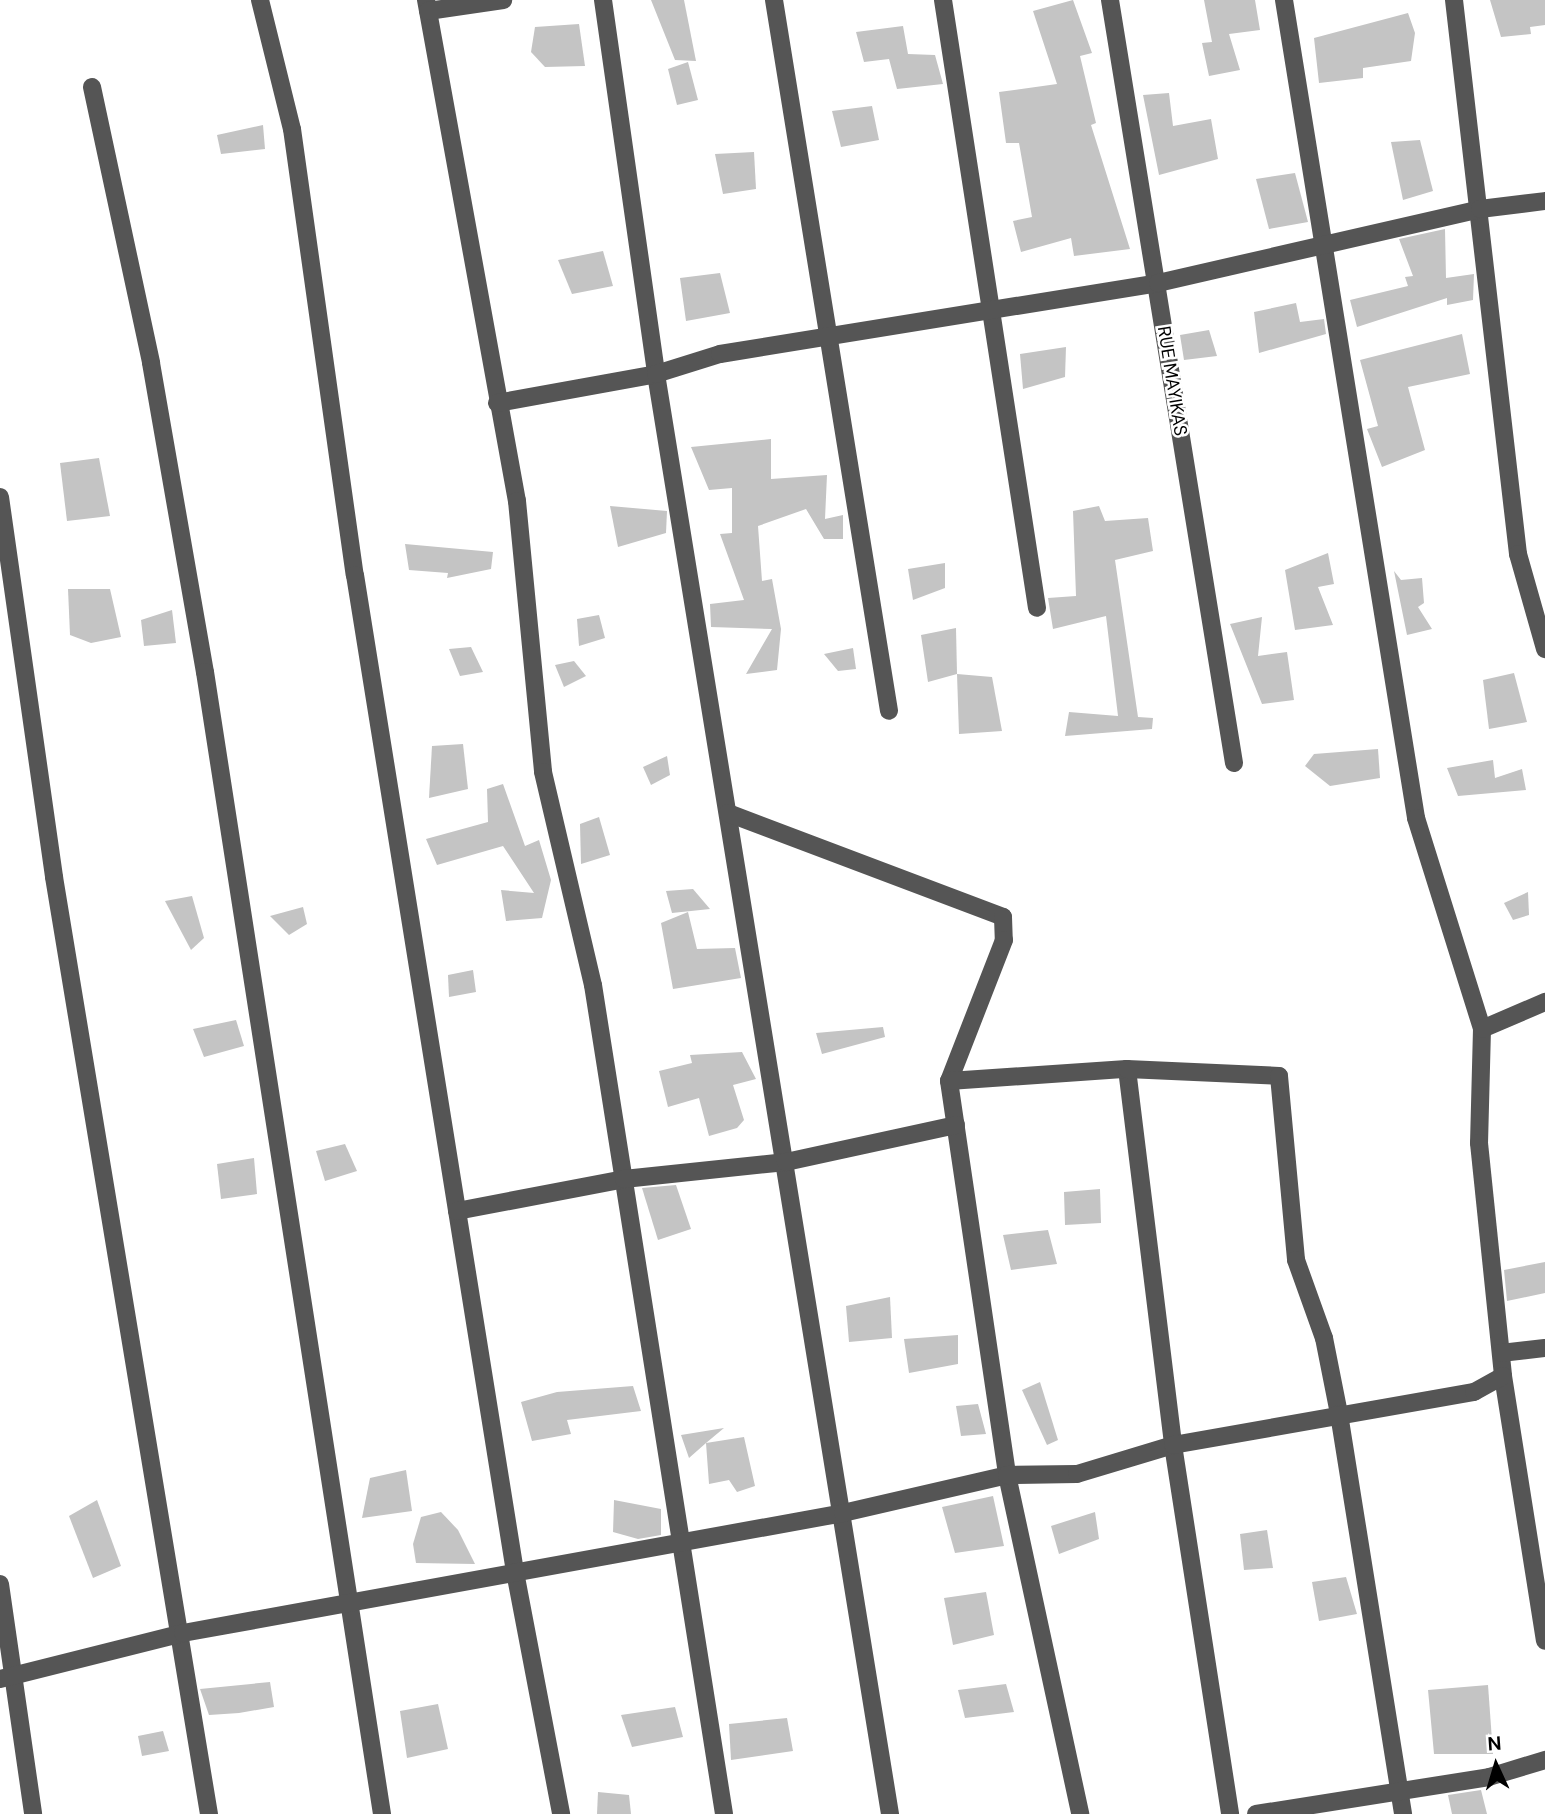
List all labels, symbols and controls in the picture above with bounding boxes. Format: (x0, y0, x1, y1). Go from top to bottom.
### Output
street label: RUE MAYIKAS (1153, 325, 1191, 437)
north arrow (1461, 1730, 1531, 1800)
text: N (1487, 1731, 1502, 1757)

